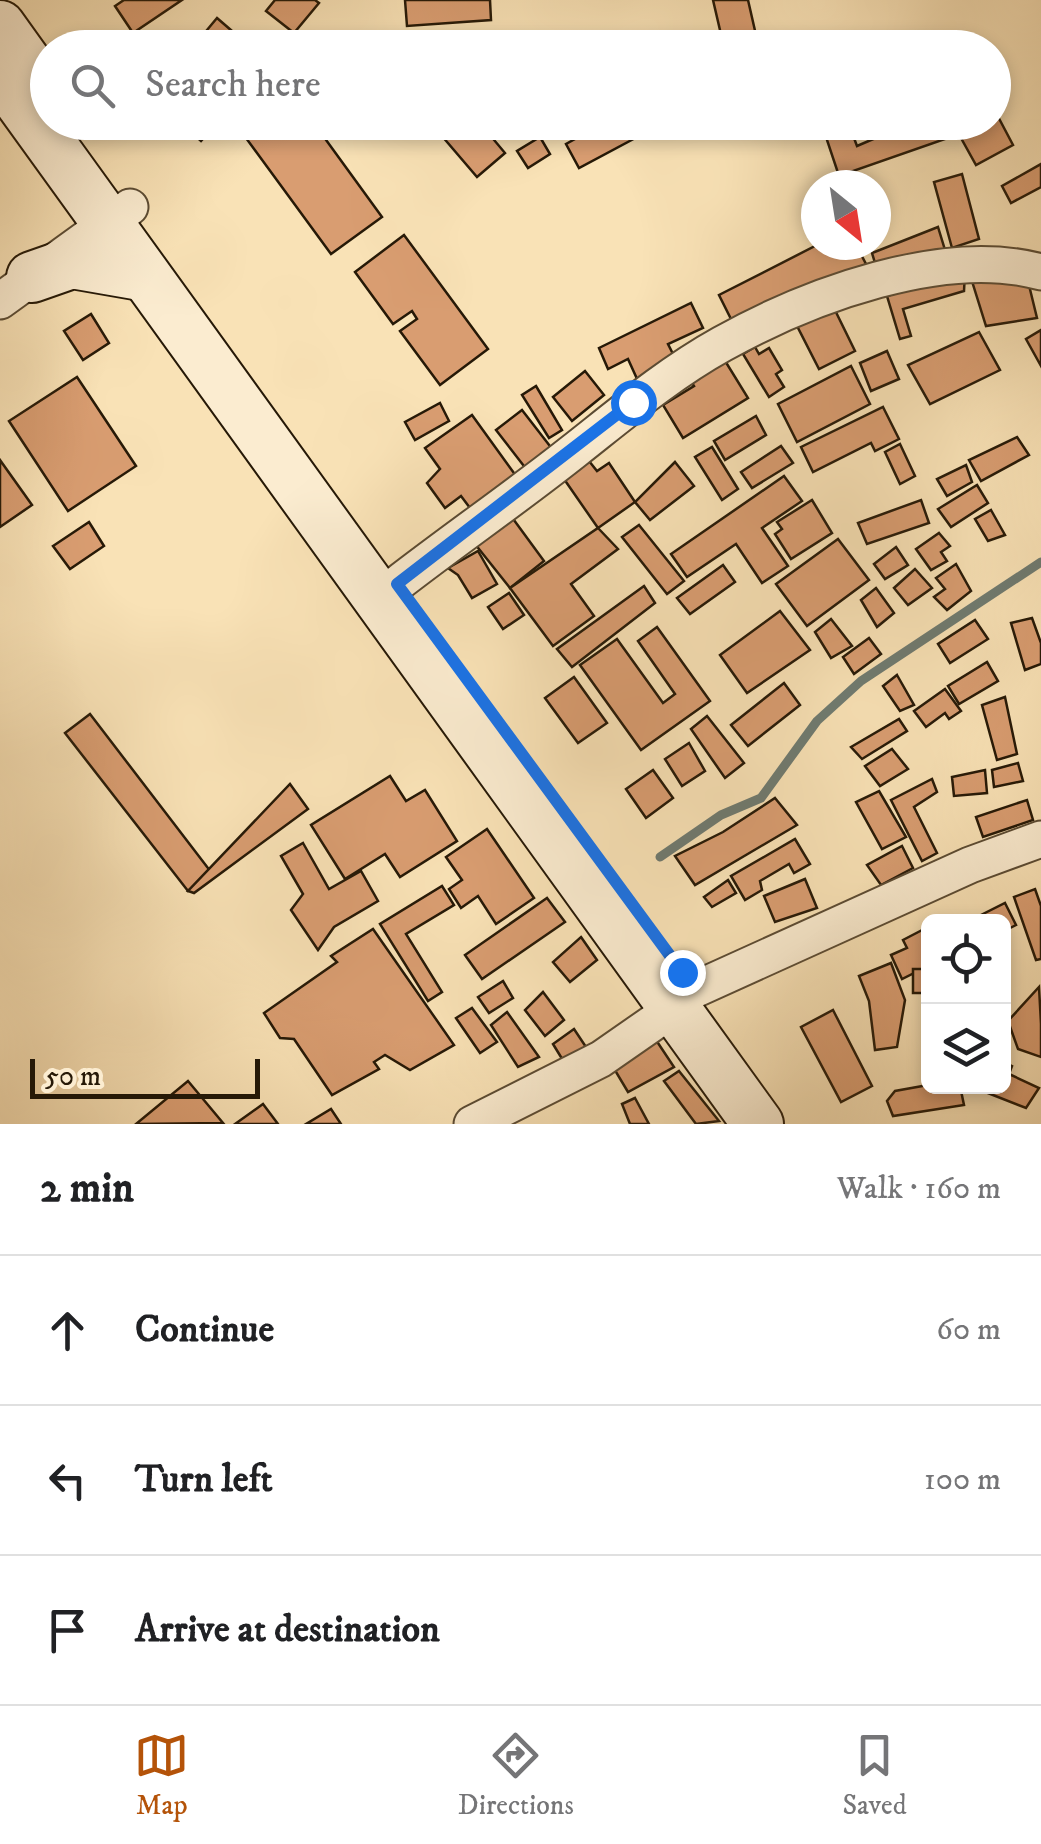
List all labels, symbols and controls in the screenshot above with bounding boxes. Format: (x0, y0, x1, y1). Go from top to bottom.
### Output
search box (30, 30, 1011, 140)
icon: search (65, 58, 120, 113)
text: Search here (145, 61, 321, 109)
north arrow (801, 170, 891, 260)
route start (611, 380, 657, 426)
map controls (921, 914, 1011, 1094)
button: locate (921, 914, 1011, 1004)
route end (660, 950, 706, 996)
button: layers (921, 1004, 1011, 1094)
scale bar (30, 1054, 260, 1098)
text: 50 m (45, 1059, 101, 1094)
text: 2 min (40, 1163, 134, 1215)
text: Walk · 160 m (837, 1169, 1001, 1209)
icon: ahead (40, 1303, 95, 1358)
text: Continue (135, 1306, 274, 1354)
text: 60 m (936, 1310, 1001, 1350)
icon: left (40, 1453, 95, 1508)
text: Turn left (135, 1456, 273, 1504)
text: 100 m (924, 1460, 1001, 1500)
icon: arrive (40, 1603, 95, 1658)
text: Arrive at destination (135, 1606, 440, 1654)
tab: Map (134, 1728, 189, 1823)
tab: Directions (458, 1728, 574, 1823)
tab: Saved (842, 1728, 907, 1823)

